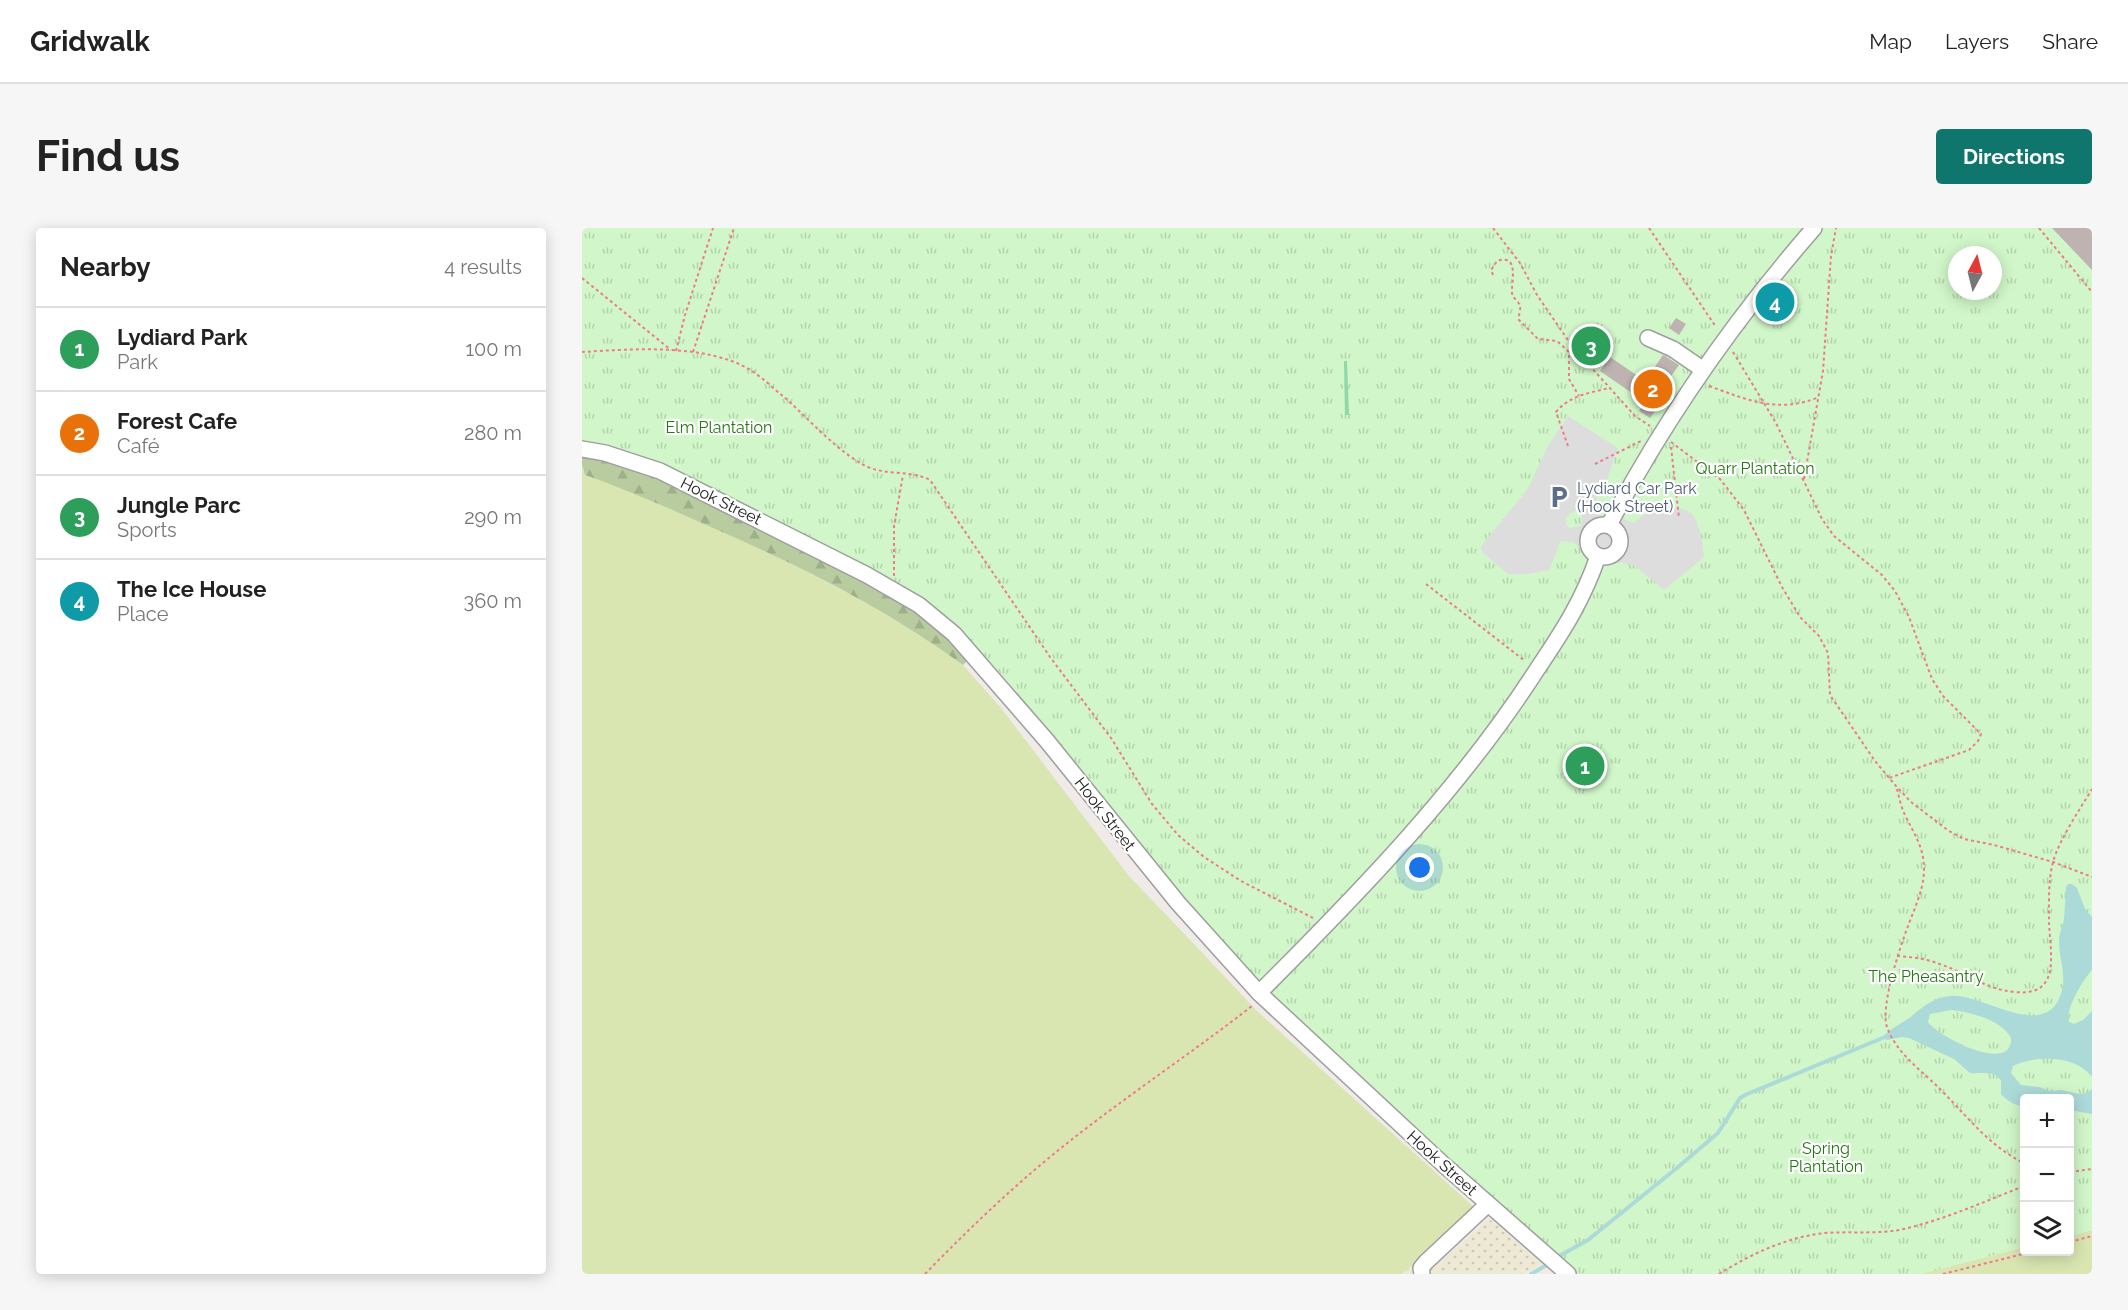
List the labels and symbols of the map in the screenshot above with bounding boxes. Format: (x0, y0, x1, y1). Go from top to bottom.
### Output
north arrow (1948, 246, 2002, 300)
pin: 4 (1756, 280, 1794, 325)
pin: 3 (1572, 324, 1610, 368)
pin: 2 (1634, 366, 1672, 412)
park label: Elm Plantation (666, 418, 772, 437)
park label: Quarr Plantation (1695, 459, 1815, 478)
street label: Hook Street (677, 473, 765, 529)
place label: Lydiard Car Park (Hook Street) (1577, 479, 1697, 516)
parking icon: Lydiard Car Park (Hook Street) (1546, 484, 1572, 510)
pin: 1 (1566, 744, 1604, 788)
street label: Hook Street (1071, 774, 1140, 855)
your location (1405, 853, 1434, 882)
park label: The Pheasantry (1868, 967, 1984, 986)
street label: Hook Street (1403, 1127, 1481, 1200)
park label: Spring Plantation (1789, 1139, 1863, 1176)

